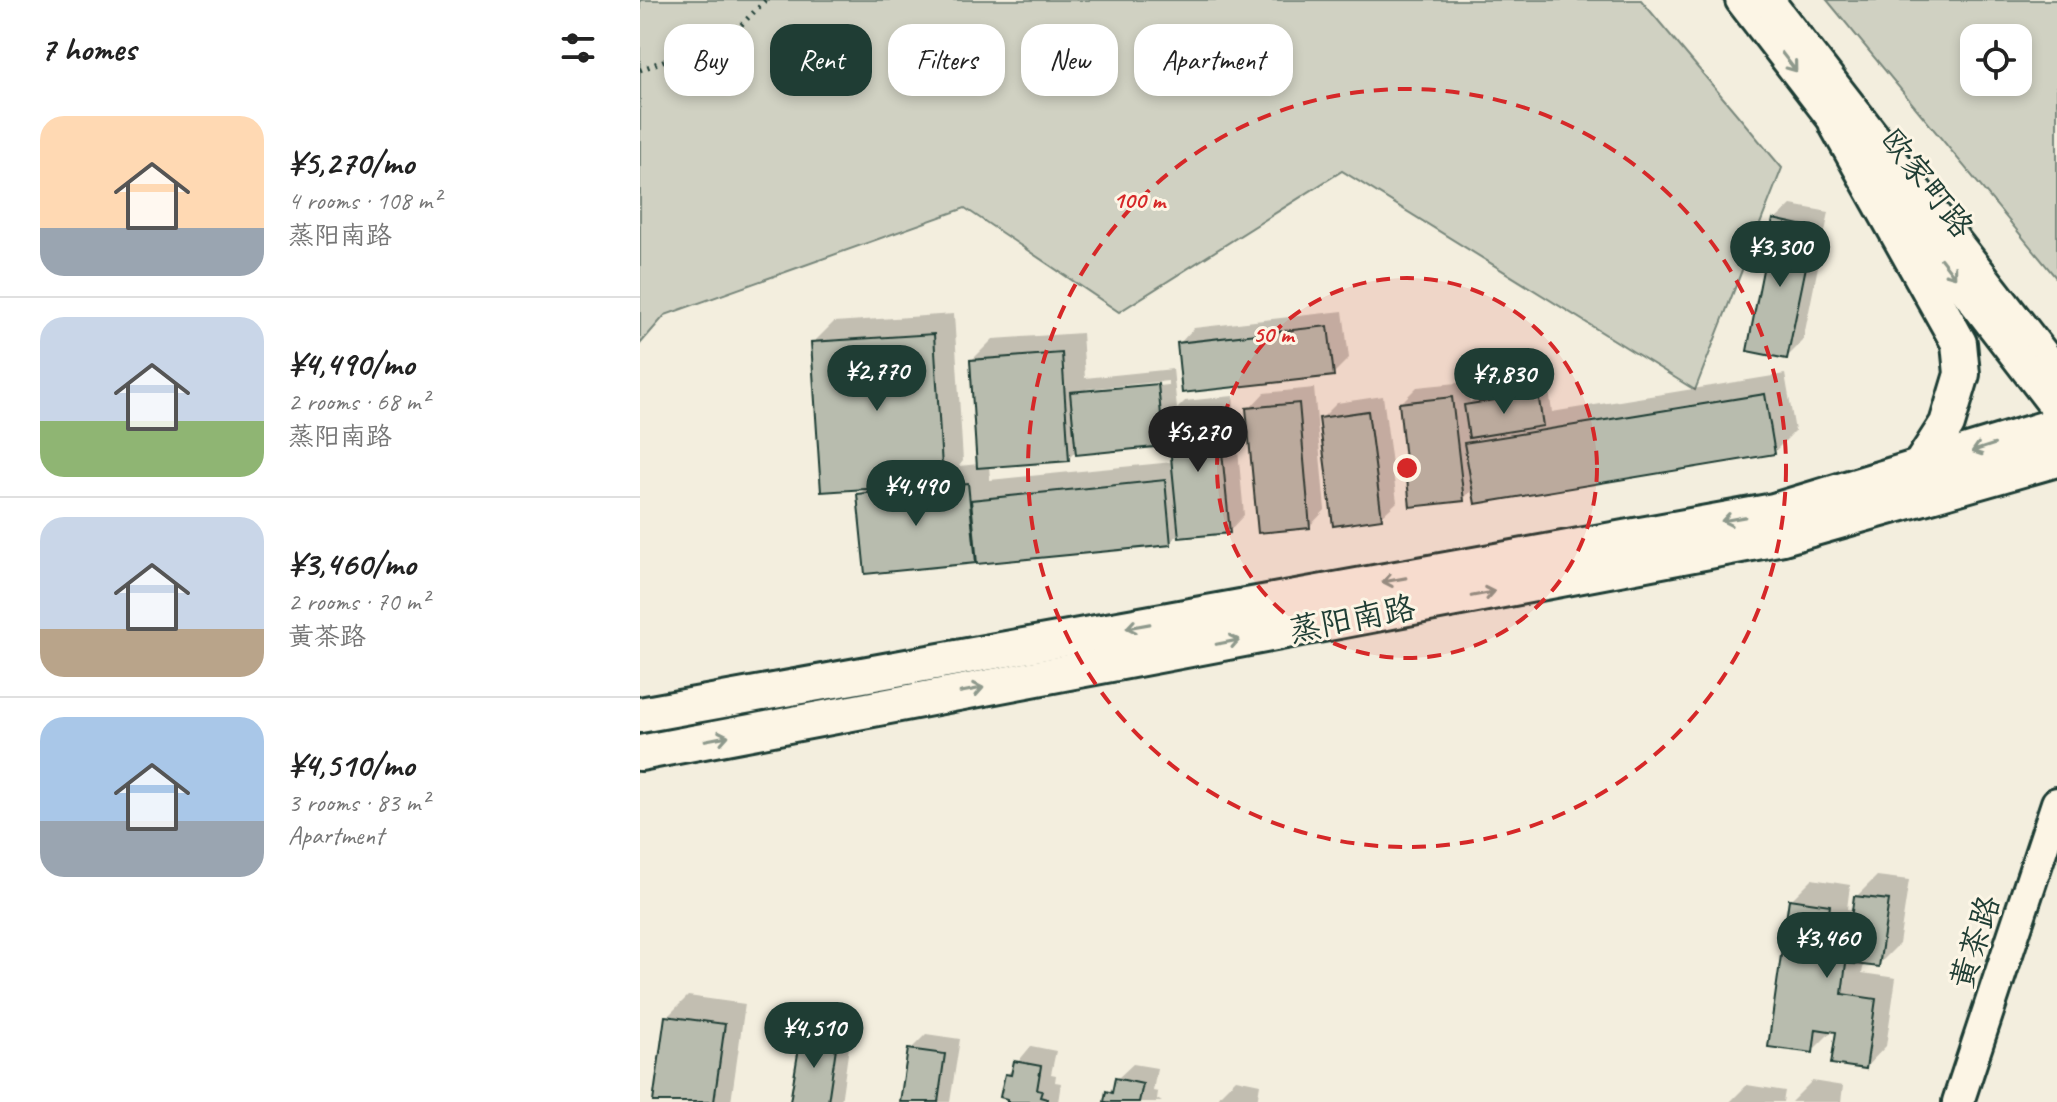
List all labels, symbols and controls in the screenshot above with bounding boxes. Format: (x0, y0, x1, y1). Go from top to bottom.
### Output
chip: Buy (664, 24, 754, 96)
chip: Rent (770, 24, 872, 96)
chip: Filters (888, 24, 1005, 96)
chip: New (1021, 24, 1118, 96)
chip: Apartment (1134, 24, 1293, 96)
map controls (1960, 24, 2032, 96)
button: locate (1960, 24, 2032, 96)
icon: filters (556, 26, 600, 70)
text: 7 homes (40, 27, 136, 70)
one-way arrow (1780, 51, 1797, 72)
street label: 欧家町路 (1871, 120, 1983, 246)
text: ¥5,270/mo (288, 141, 414, 184)
icon: home (104, 148, 200, 244)
text: 4 rooms · 108 m² (288, 184, 440, 217)
text: 100 m (1113, 185, 1167, 215)
text: 蒸阳南路 (288, 219, 392, 252)
pin: ¥3,300 (1715, 221, 1845, 289)
text: ¥3,300 (1748, 230, 1812, 263)
one-way arrow (1939, 256, 1956, 278)
text: 50 m (1253, 319, 1296, 349)
text: ¥4,490/mo (288, 342, 414, 385)
pin: ¥2,770 (812, 345, 942, 413)
pin: ¥7,830 (1439, 348, 1569, 416)
icon: home (104, 349, 200, 445)
text: ¥2,770 (845, 354, 909, 387)
text: ¥7,830 (1472, 357, 1536, 390)
text: 2 rooms · 68 m² (288, 385, 429, 418)
pin: ¥5,270 (1133, 406, 1263, 474)
text: ¥5,270 (1166, 415, 1230, 448)
text: 蒸阳南路 (288, 420, 392, 453)
one-way arrow (1970, 442, 1995, 457)
centre of rings (1393, 454, 1421, 482)
pin: ¥4,490 (851, 460, 981, 528)
text: ¥4,490 (884, 469, 948, 502)
one-way arrow (1720, 512, 1746, 527)
text: ¥3,460/mo (288, 542, 416, 585)
icon: home (104, 549, 200, 645)
one-way arrow (1382, 573, 1407, 588)
text: 2 rooms · 70 m² (288, 585, 429, 618)
one-way arrow (1470, 585, 1495, 600)
street label: 蒸阳南路 (1285, 587, 1419, 651)
one-way arrow (1126, 619, 1151, 634)
text: 黄茶路 (288, 620, 366, 653)
one-way arrow (1214, 633, 1240, 648)
one-way arrow (959, 682, 984, 697)
one-way arrow (703, 730, 729, 745)
text: ¥4,510/mo (288, 743, 414, 786)
icon: home (104, 749, 200, 845)
text: 3 rooms · 83 m² (288, 786, 429, 819)
text: Apartment (288, 819, 384, 852)
street label: 黄茶路 (1941, 890, 2009, 994)
pin: ¥3,460 (1762, 912, 1892, 980)
text: ¥3,460 (1795, 921, 1859, 954)
pin: ¥4,510 (749, 1002, 879, 1070)
text: ¥4,510 (782, 1011, 846, 1044)

